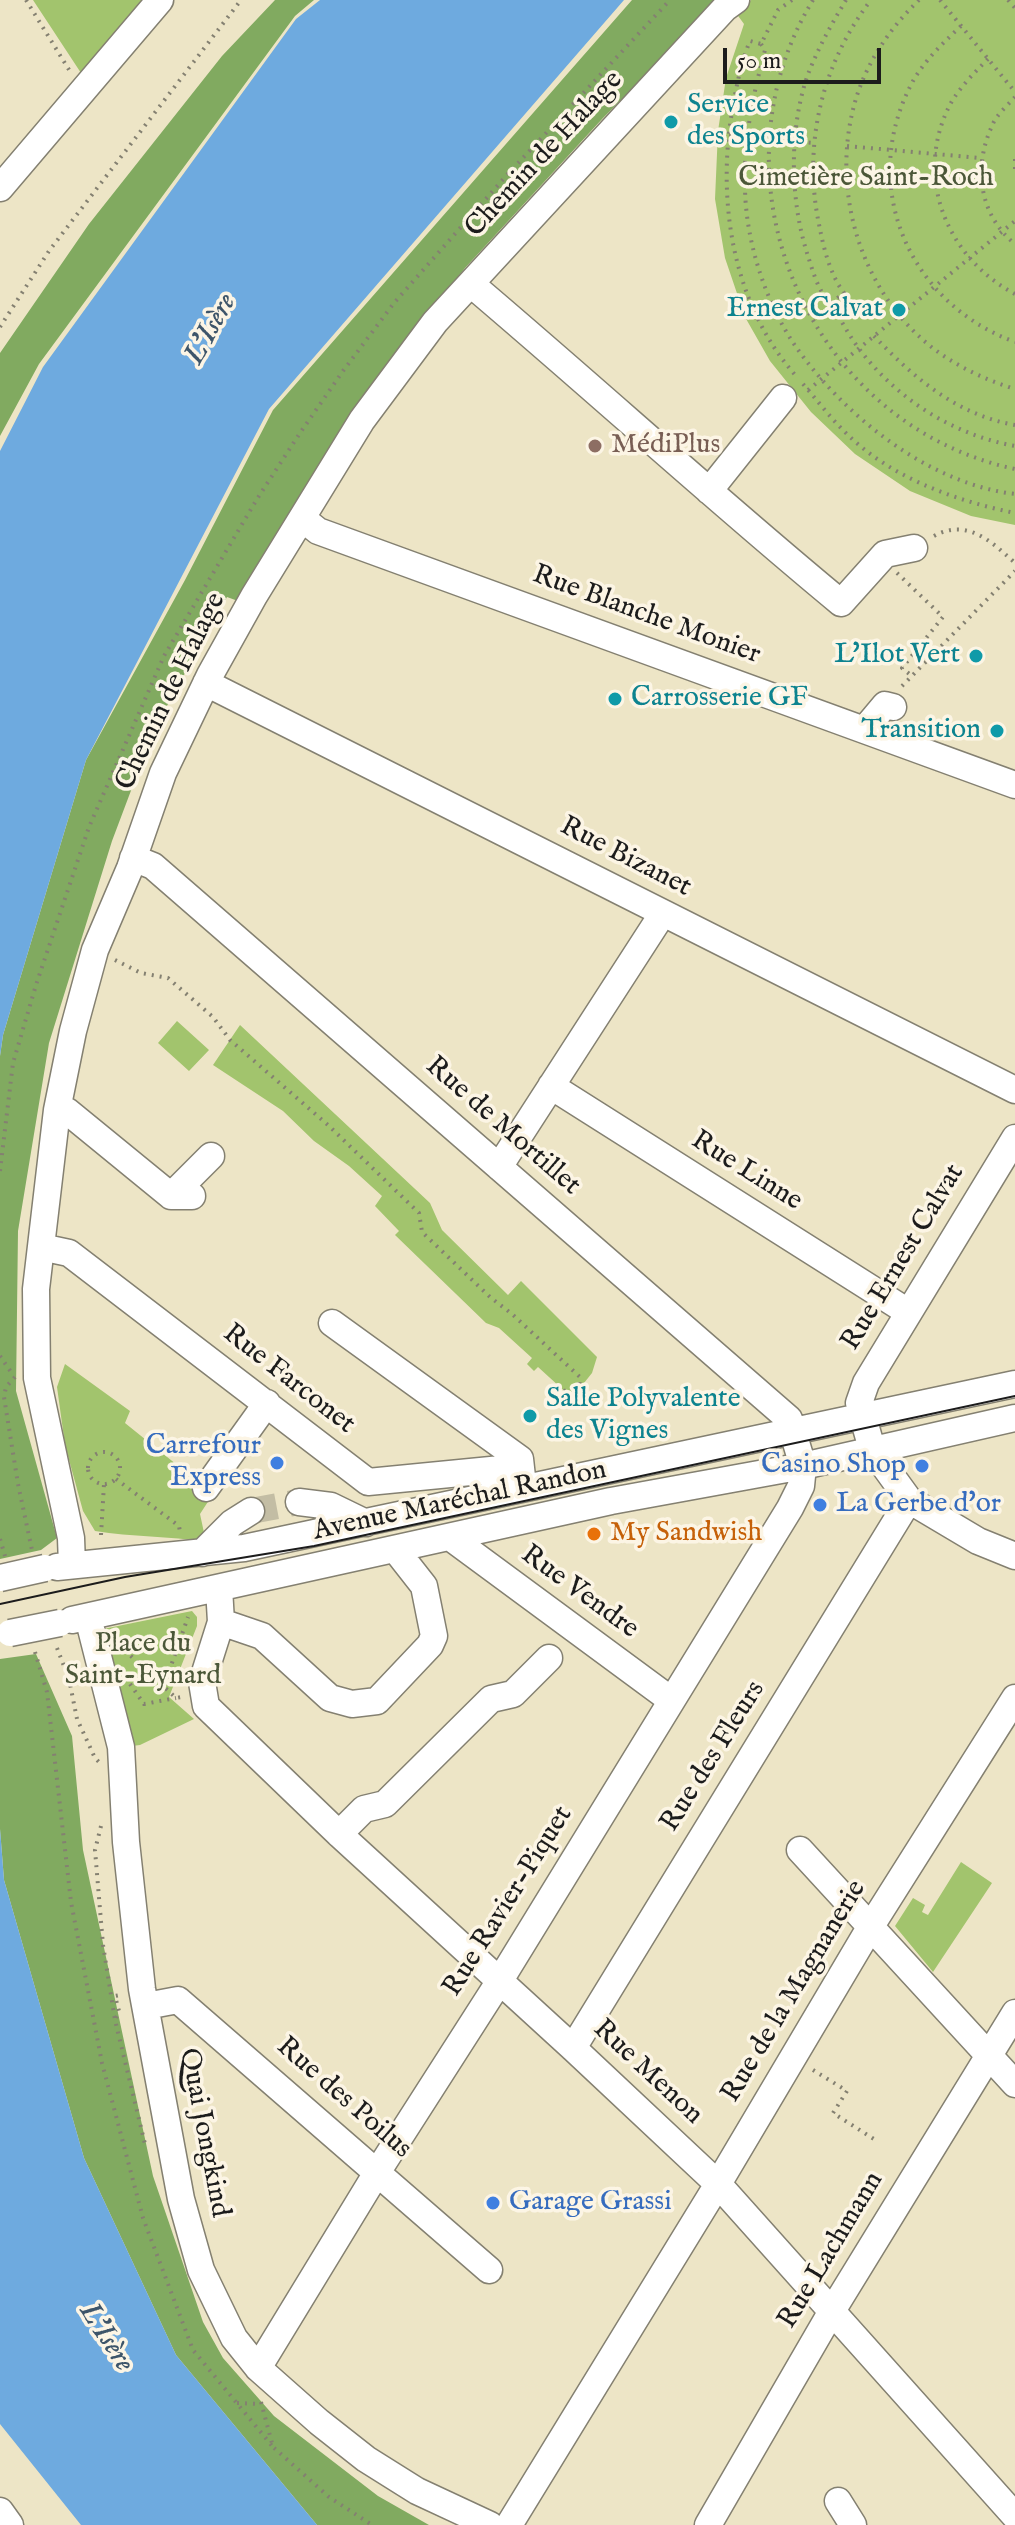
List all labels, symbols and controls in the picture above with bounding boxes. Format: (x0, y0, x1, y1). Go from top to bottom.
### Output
scale bar (727, 32, 885, 82)
text: 50 m (737, 46, 781, 77)
street label: Chemin de Halage (459, 65, 631, 245)
place label: Service des Sports (687, 89, 805, 155)
marker: Service des Sports (662, 113, 680, 131)
park label: Cimetière Saint-Roch (738, 162, 994, 196)
water label: L'Isère (178, 288, 246, 372)
place label: Ernest Calvat (727, 293, 883, 327)
marker: Ernest Calvat (890, 301, 908, 319)
place label: MédiPlus (611, 429, 720, 463)
marker: MédiPlus (586, 437, 604, 455)
street label: Rue Blanche Monier (527, 559, 765, 673)
street label: Chemin de Halage (110, 588, 234, 796)
place label: L'Ilot Vert (834, 639, 960, 673)
marker: L'Ilot Vert (967, 647, 985, 665)
place label: Carrosserie GF (631, 682, 808, 716)
marker: Carrosserie GF (606, 690, 624, 708)
place label: Transition (861, 714, 981, 748)
marker: Transition (988, 722, 1006, 740)
street label: Rue Bizanet (554, 811, 696, 905)
street label: Rue de Mortillet (418, 1050, 586, 1204)
street label: Rue Linne (684, 1125, 808, 1219)
street label: Rue Ernest Calvat (835, 1159, 973, 1357)
street label: Rue Farconet (215, 1318, 361, 1442)
place label: Salle Polyvalente des Vignes (546, 1383, 740, 1449)
marker: Salle Polyvalente des Vignes (521, 1407, 539, 1425)
place label: Carrefour Express (146, 1430, 261, 1496)
place label: Casino Shop (761, 1449, 906, 1483)
marker: Carrefour Express (268, 1454, 286, 1472)
street label: Avenue Maréchal Randon (310, 1454, 610, 1550)
marker: Casino Shop (913, 1457, 931, 1475)
place label: La Gerbe d'or (836, 1488, 1001, 1522)
marker: La Gerbe d'or (811, 1496, 829, 1514)
place label: My Sandwish (610, 1517, 762, 1551)
marker: My Sandwish (585, 1525, 603, 1543)
street label: Rue Vendre (514, 1539, 644, 1647)
park label: Place du Saint-Eynard (65, 1628, 221, 1694)
street label: Rue des Fleurs (654, 1676, 774, 1838)
street label: Rue Ravier-Piquet (437, 1801, 581, 2003)
street label: Rue de la Magnanerie (715, 1875, 875, 2109)
street label: Rue Menon (585, 2014, 709, 2132)
street label: Rue des Poilus (268, 2031, 418, 2167)
street label: Quai Jongkind (170, 2046, 236, 2220)
street label: Rue Lachmann (772, 2166, 892, 2336)
place label: Garage Grassi (509, 2186, 672, 2220)
marker: Garage Grassi (484, 2194, 502, 2212)
water label: L'Isère (69, 2296, 141, 2380)

